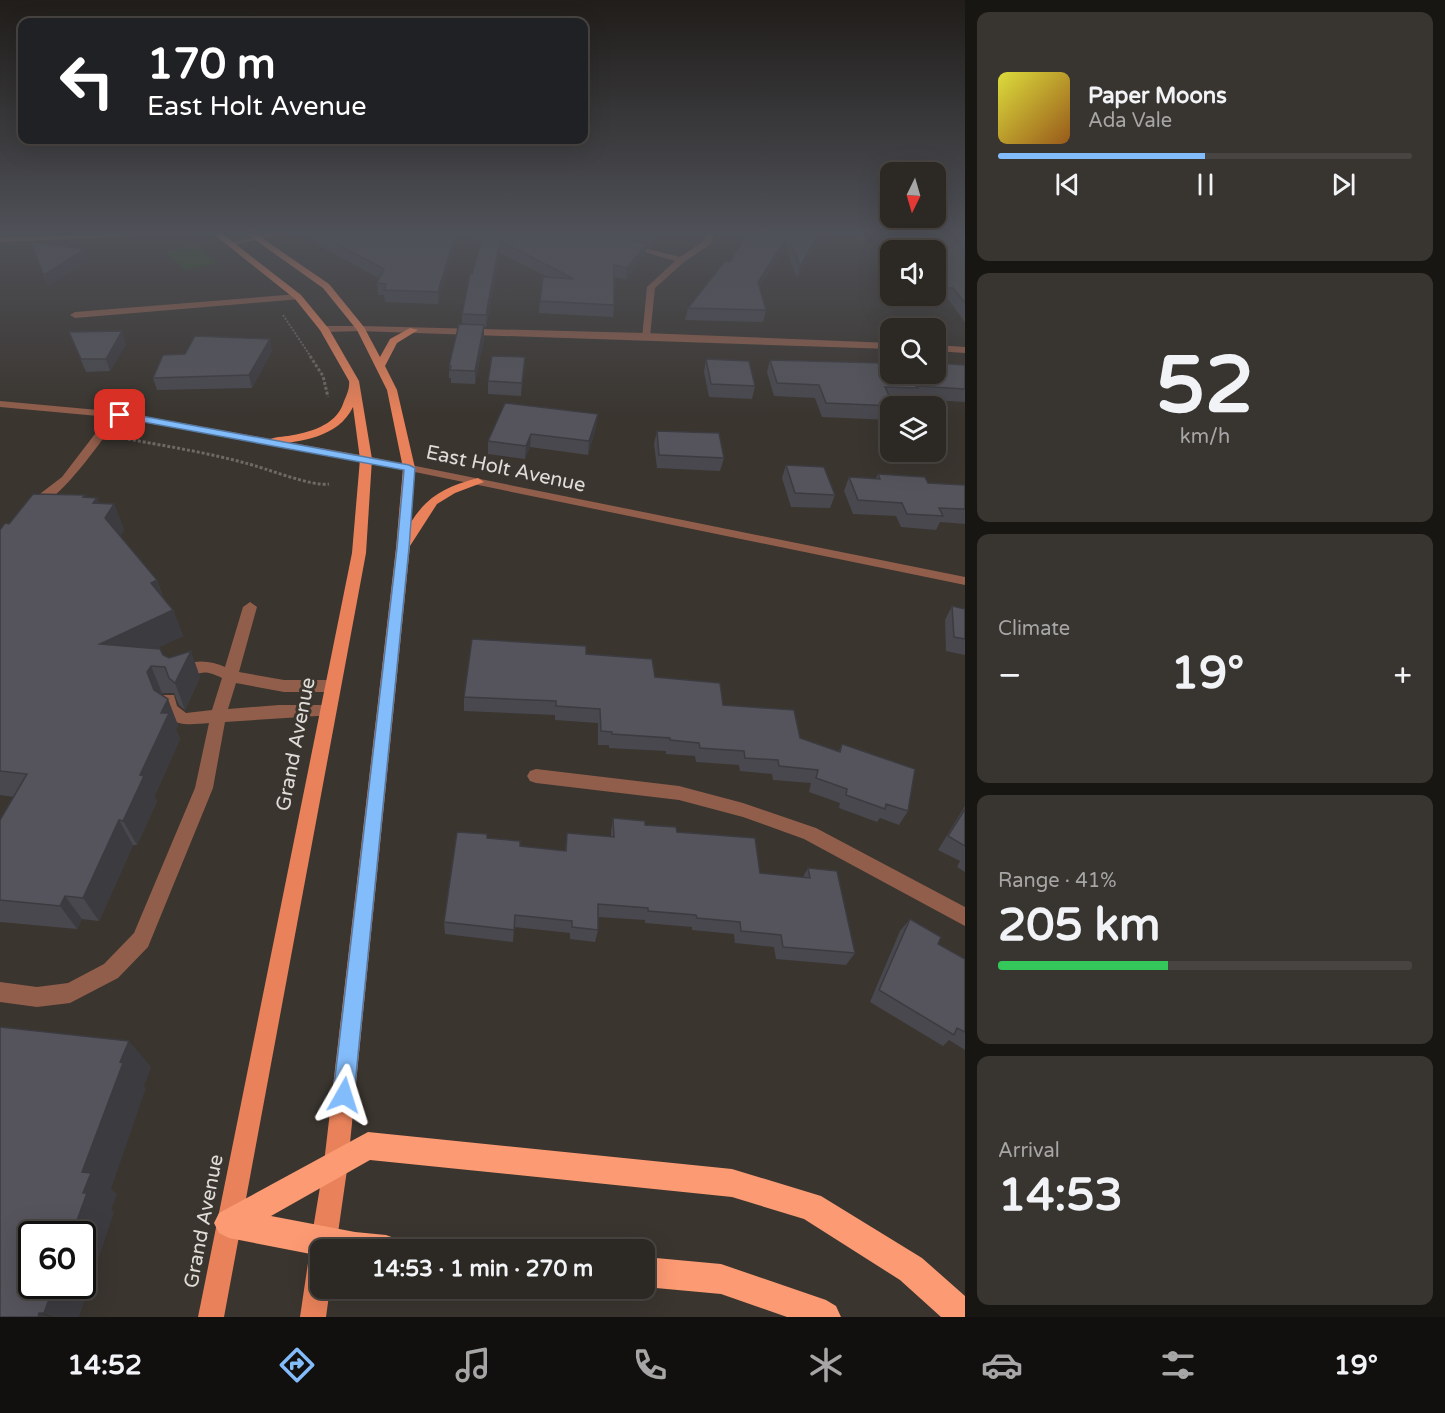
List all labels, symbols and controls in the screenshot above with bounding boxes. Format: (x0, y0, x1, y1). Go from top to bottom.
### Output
text: 170 m (147, 39, 276, 90)
icon: left (48, 42, 126, 120)
text: Paper Moons (1088, 83, 1227, 109)
text: East Holt Avenue (147, 90, 367, 123)
text: Ada Vale (1088, 109, 1172, 133)
north arrow (880, 162, 946, 228)
map controls (880, 162, 946, 462)
icon: previous (1051, 168, 1084, 201)
icon: pause (1189, 168, 1222, 201)
icon: next (1327, 168, 1360, 201)
button: sound (880, 240, 946, 306)
button: search (880, 318, 946, 384)
text: 52 (1156, 339, 1254, 433)
pin (94, 389, 145, 440)
button: layers (880, 396, 946, 462)
icon: arrive (103, 398, 136, 431)
text: km/h (1180, 425, 1230, 449)
street label: East Holt Avenue (424, 440, 588, 498)
text: Climate (998, 617, 1070, 641)
text: 19° (1171, 647, 1244, 701)
text: − (998, 656, 1022, 695)
text: + (1393, 656, 1412, 695)
street label: Grand Avenue (271, 675, 321, 813)
text: Range · 41% (998, 869, 1117, 893)
text: 205 km (998, 899, 1160, 953)
position arrow (312, 1063, 376, 1127)
text: Arrival (998, 1139, 1060, 1163)
street label: Grand Avenue (179, 1152, 229, 1290)
text: 14:53 (998, 1169, 1123, 1223)
speed limit sign: 60 (18, 1221, 96, 1299)
text: 14:53 · 1 min · 270 m (372, 1256, 593, 1282)
icon: directions (276, 1344, 318, 1386)
icon: music (452, 1344, 494, 1386)
icon: phone (629, 1344, 671, 1386)
icon: climate (805, 1344, 847, 1386)
icon: car (981, 1344, 1023, 1386)
icon: filters (1157, 1344, 1199, 1386)
text: 14:52 (67, 1349, 142, 1382)
text: 19° (1334, 1349, 1378, 1382)

